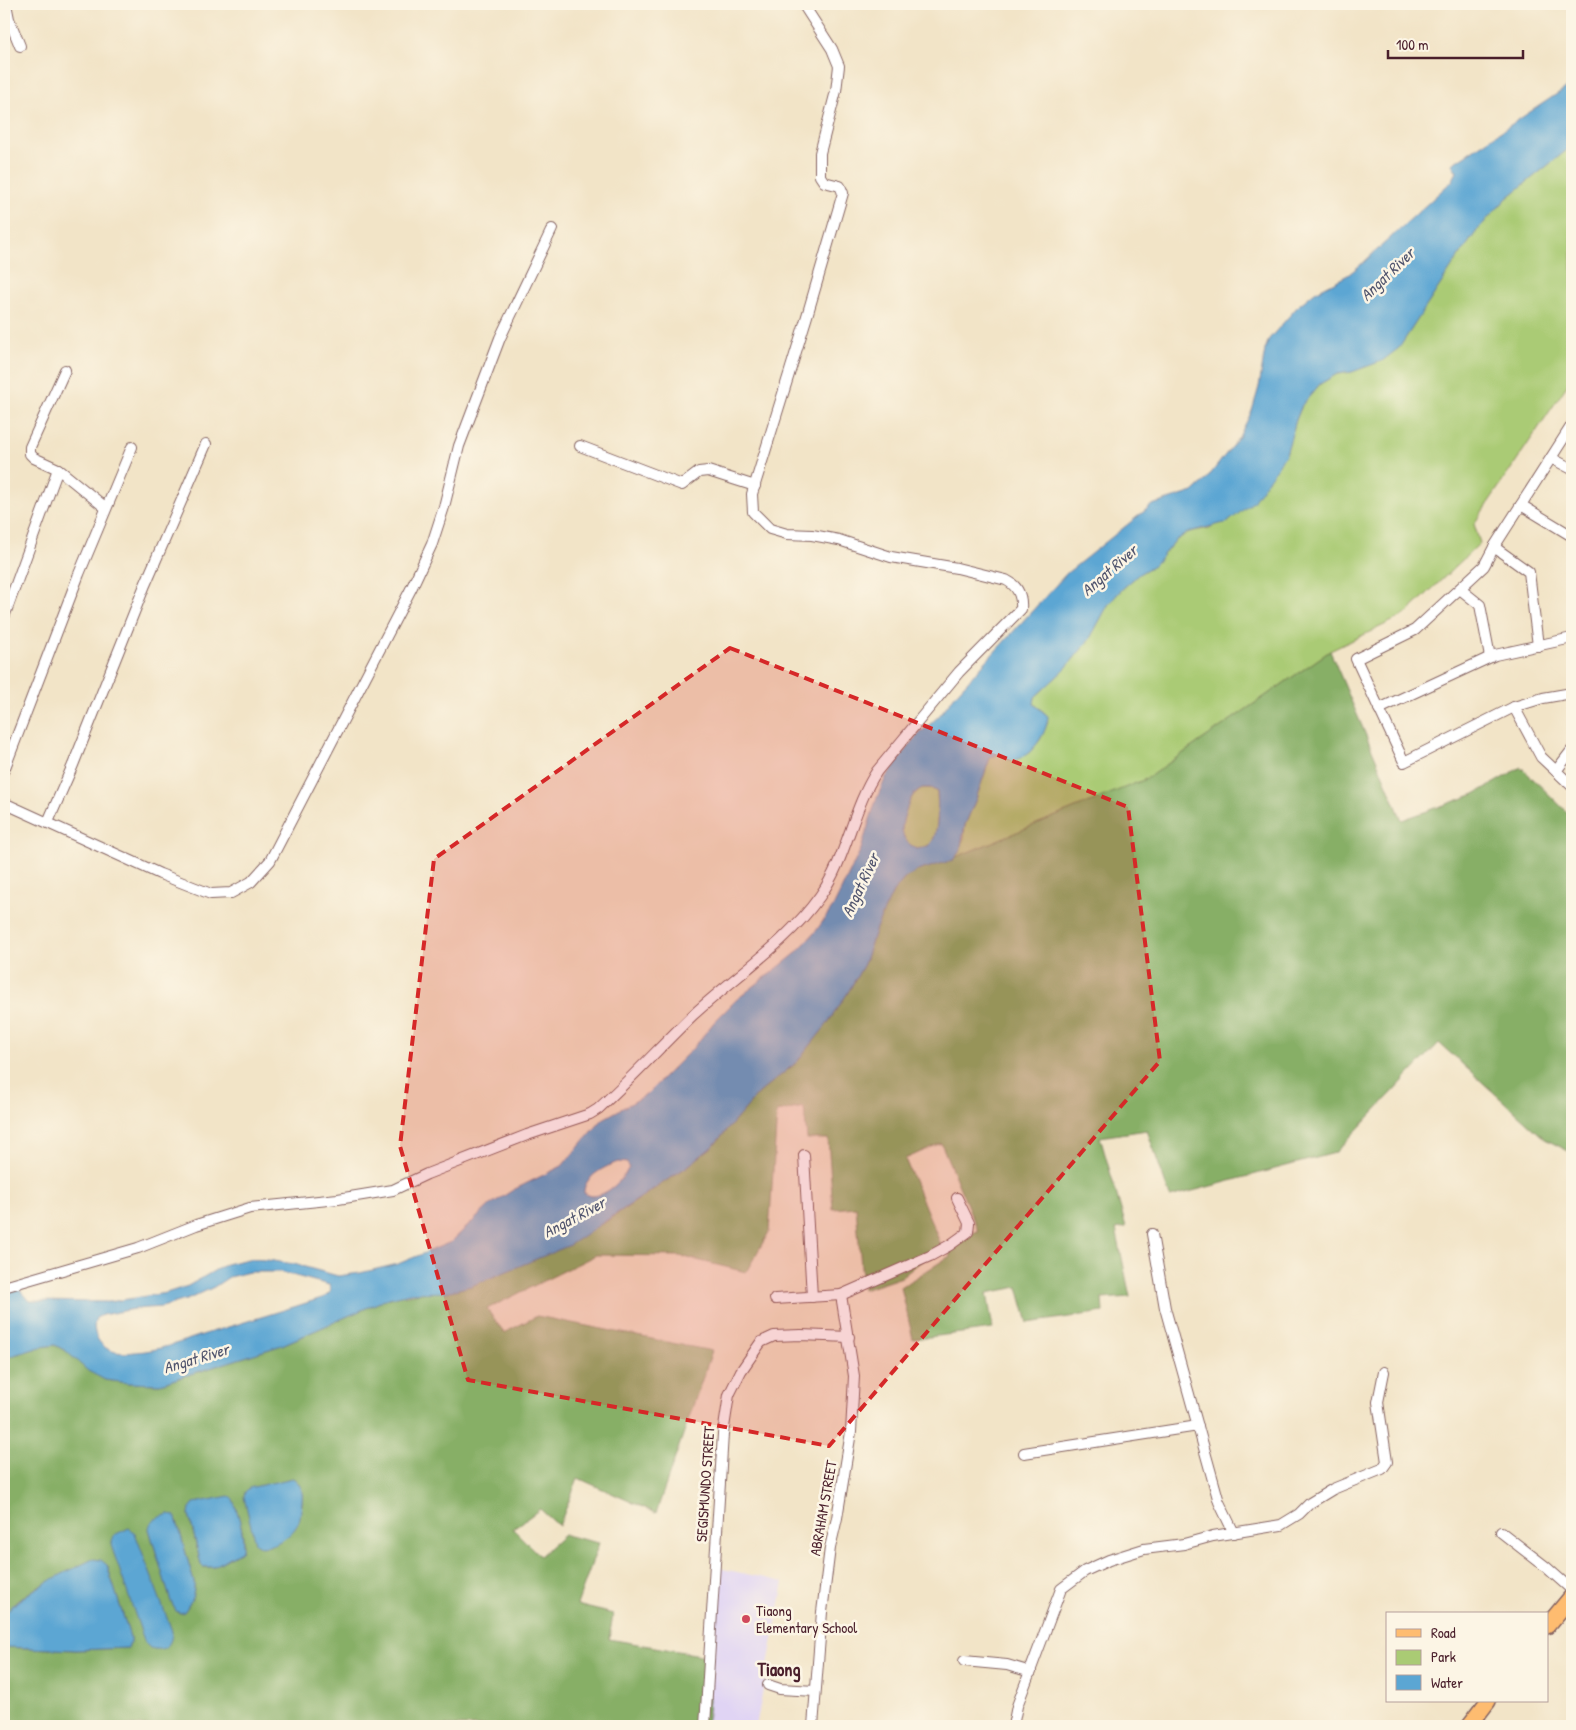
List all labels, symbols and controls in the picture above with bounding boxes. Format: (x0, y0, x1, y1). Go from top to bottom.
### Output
scale bar (1388, 28, 1524, 60)
text: 100 m (1396, 34, 1429, 55)
water label: Angat River (1355, 241, 1420, 305)
water label: Angat River (1076, 538, 1143, 600)
water label: Angat River (836, 848, 885, 920)
water label: Angat River (539, 1191, 611, 1243)
water label: Angat River (161, 1337, 233, 1378)
street label: SEGISMUNDO STREET (690, 1424, 720, 1543)
street label: ABRAHAM STREET (804, 1458, 842, 1557)
place label: Tiaong Elementary School (756, 1600, 857, 1638)
legend (1386, 1612, 1548, 1702)
marker: Tiaong Elementary School (740, 1613, 752, 1625)
text: Road (1431, 1622, 1456, 1643)
text: Park (1431, 1646, 1456, 1667)
district label: Tiaong (757, 1657, 800, 1683)
text: Water (1431, 1672, 1463, 1693)

